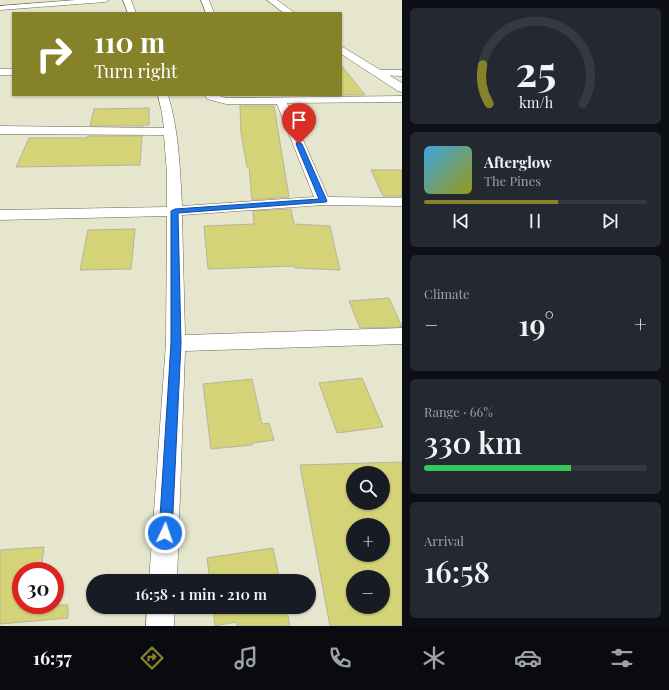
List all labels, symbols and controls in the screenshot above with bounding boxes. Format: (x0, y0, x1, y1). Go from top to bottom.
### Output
text: 110 m (94, 23, 165, 60)
icon: right (28, 28, 80, 80)
text: 25 (515, 42, 556, 97)
text: Turn right (94, 59, 177, 83)
text: km/h (518, 92, 553, 111)
pin (282, 103, 316, 144)
icon: arrive (288, 109, 310, 131)
text: Afterglow (484, 152, 552, 172)
text: The Pines (484, 172, 541, 189)
icon: previous (450, 210, 472, 232)
icon: pause (524, 210, 546, 232)
icon: next (599, 210, 621, 232)
text: Climate (424, 285, 470, 302)
text: 19° (518, 304, 554, 344)
text: − (424, 309, 438, 339)
text: + (634, 309, 647, 339)
text: Range · 66% (424, 403, 493, 420)
text: 330 km (424, 422, 522, 462)
map controls (346, 466, 390, 614)
button: search (346, 466, 390, 510)
position arrow (144, 512, 186, 554)
button: + (346, 518, 390, 562)
text: Arrival (424, 532, 464, 549)
text: 16:58 (424, 551, 490, 591)
speed limit sign: 30 (12, 562, 64, 614)
button: − (346, 570, 390, 614)
text: 16:58 · 1 min · 210 m (135, 584, 267, 604)
icon: directions (138, 644, 166, 672)
icon: music (232, 644, 260, 672)
icon: phone (326, 644, 354, 672)
icon: climate (420, 644, 448, 672)
icon: car (514, 644, 542, 672)
icon: filters (608, 644, 636, 672)
text: 16:57 (33, 646, 72, 670)

